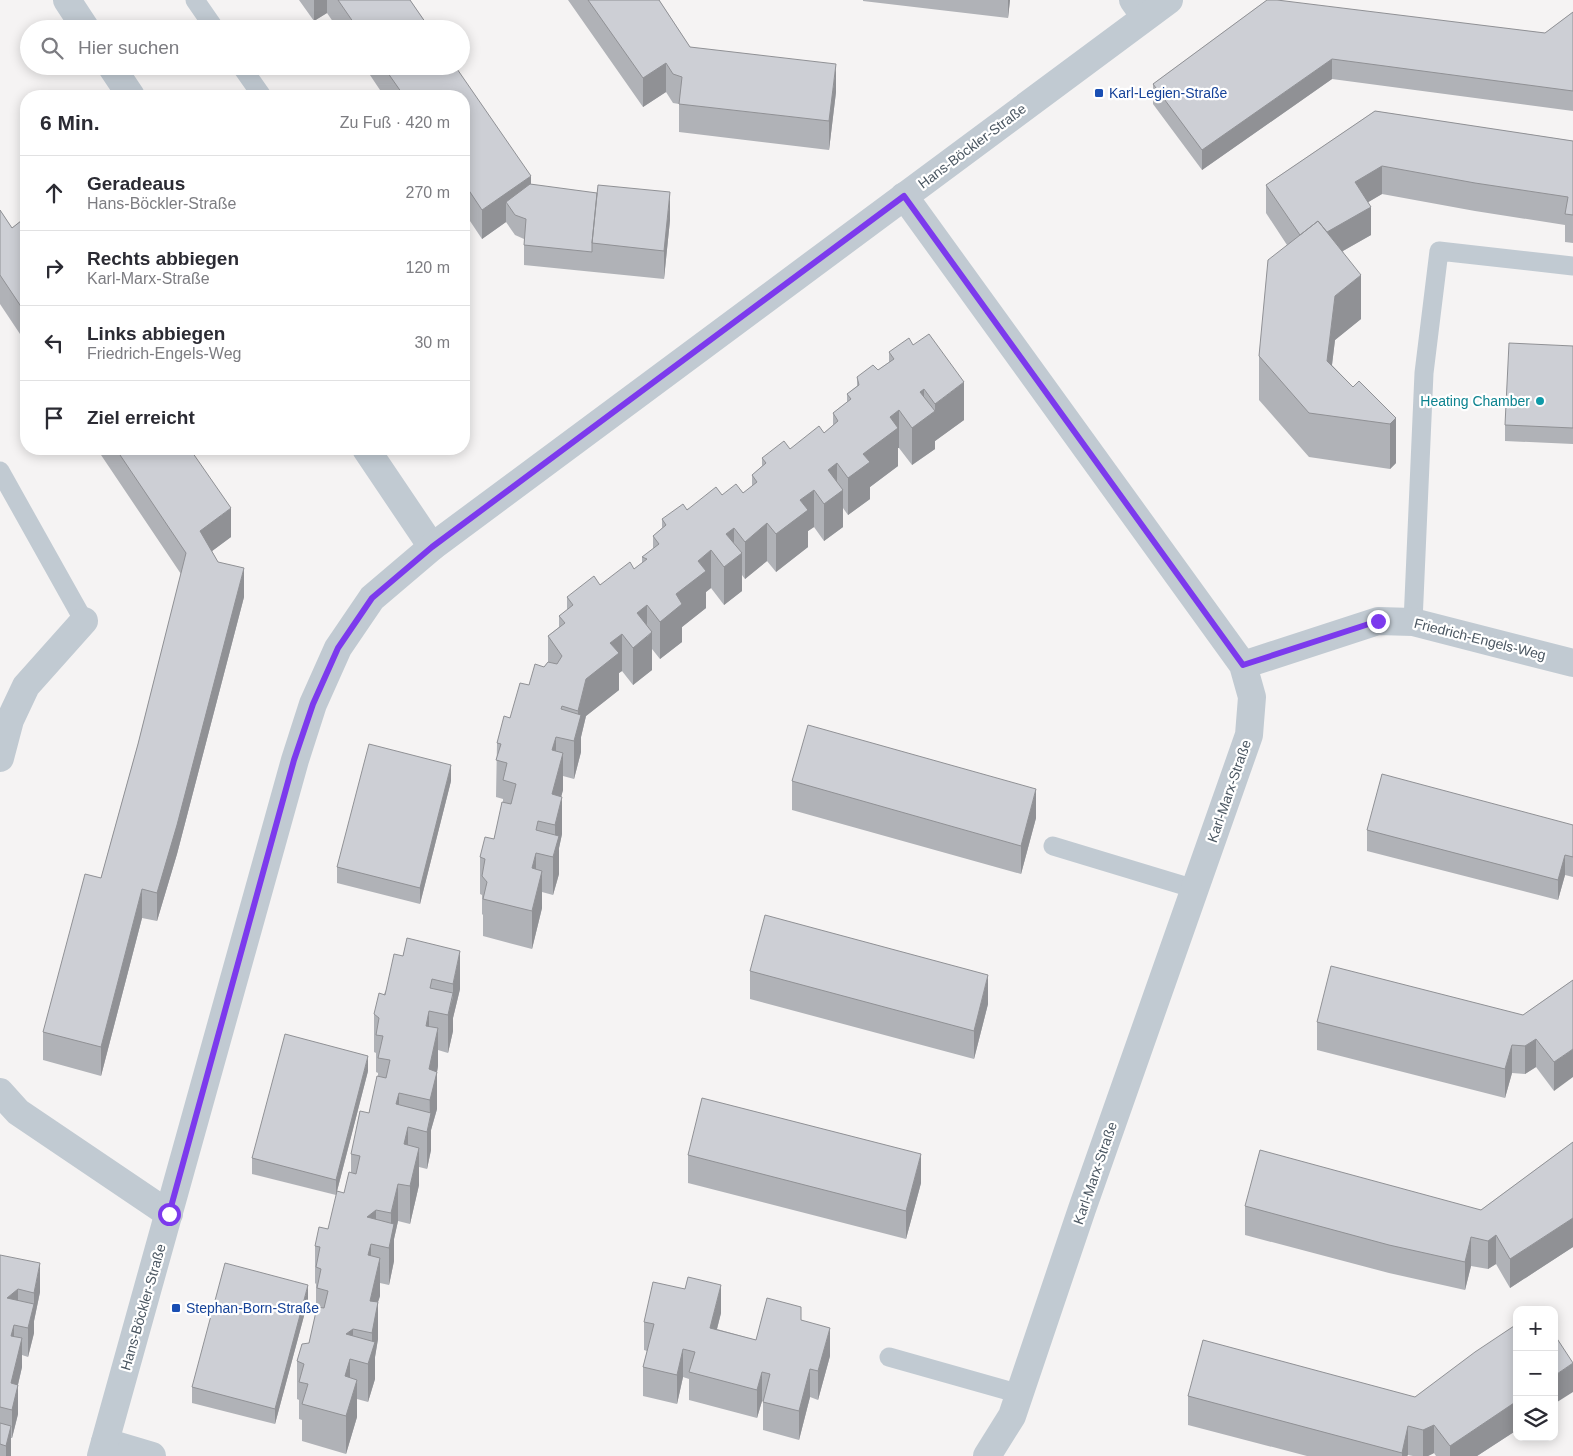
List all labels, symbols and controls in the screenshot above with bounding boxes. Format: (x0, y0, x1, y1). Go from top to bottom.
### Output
search box (20, 20, 470, 75)
icon: search (38, 34, 66, 62)
text: Hier suchen (78, 37, 179, 58)
place label: Karl-Legien-Straße (1109, 85, 1227, 101)
marker: Karl-Legien-Straße (1093, 87, 1105, 99)
street label: Hans-Böckler-Straße (915, 100, 1029, 192)
text: 6 Min. (40, 111, 100, 134)
text: Zu Fuß · 420 m (340, 114, 450, 131)
text: Geradeaus (87, 173, 185, 194)
icon: ahead (40, 179, 68, 207)
text: 270 m (406, 184, 450, 201)
text: Hans-Böckler-Straße (87, 195, 236, 212)
text: Rechts abbiegen (87, 248, 239, 269)
icon: right (40, 254, 68, 282)
text: 120 m (406, 259, 450, 276)
text: Karl-Marx-Straße (87, 270, 210, 287)
text: Links abbiegen (87, 323, 225, 344)
icon: left (40, 329, 68, 357)
text: 30 m (414, 334, 450, 351)
text: Friedrich-Engels-Weg (87, 345, 241, 362)
place label: Heating Chamber (1420, 393, 1530, 409)
marker: Heating Chamber (1534, 395, 1546, 407)
icon: arrive (40, 404, 68, 432)
text: Ziel erreicht (87, 407, 195, 428)
route end (1367, 610, 1390, 633)
street label: Friedrich-Engels-Weg (1413, 615, 1547, 663)
street label: Karl-Marx-Straße (1204, 737, 1254, 844)
street label: Karl-Marx-Straße (1070, 1119, 1120, 1226)
route start (158, 1203, 181, 1226)
street label: Hans-Böckler-Straße (117, 1242, 169, 1372)
place label: Stephan-Born-Straße (186, 1300, 319, 1316)
marker: Stephan-Born-Straße (170, 1302, 182, 1314)
map controls (1513, 1306, 1558, 1441)
button: + (1513, 1306, 1558, 1351)
button: − (1513, 1351, 1558, 1396)
button: layers (1513, 1396, 1558, 1441)

